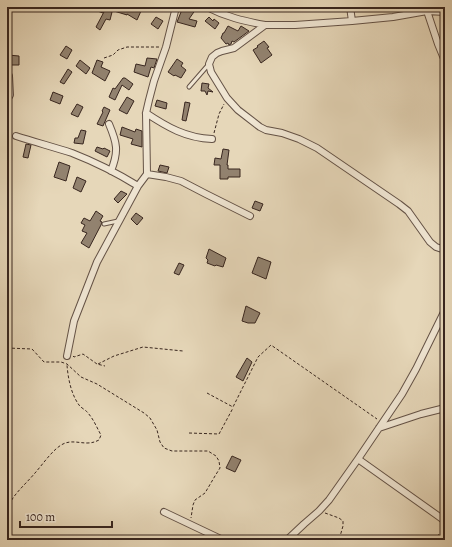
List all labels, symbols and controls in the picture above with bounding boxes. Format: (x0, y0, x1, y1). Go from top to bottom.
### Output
scale bar (20, 503, 112, 529)
text: 100 m (26, 509, 55, 525)

